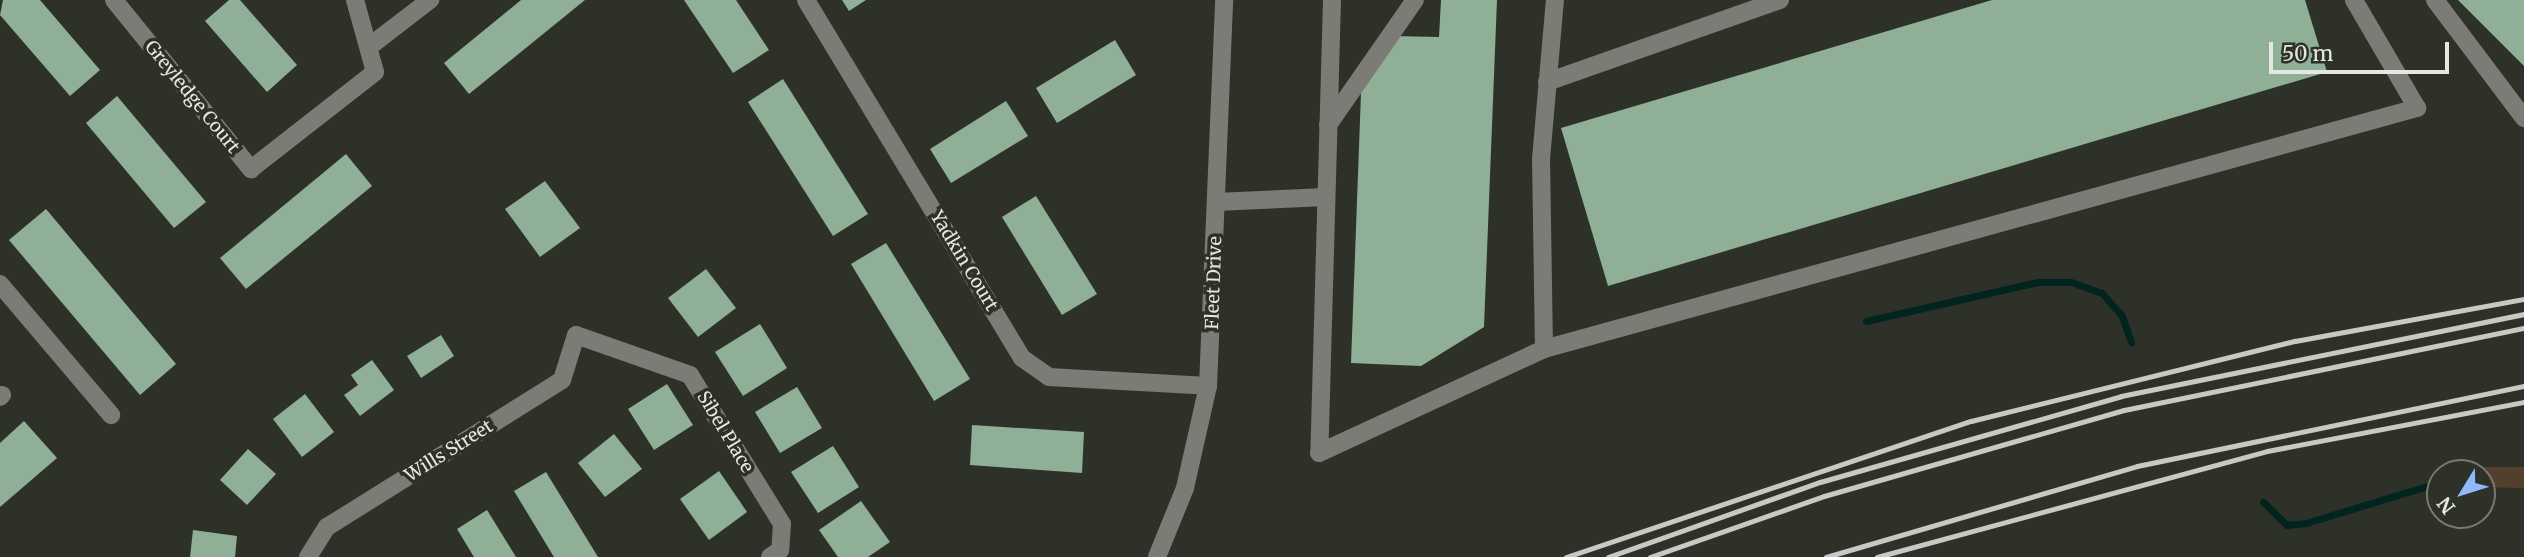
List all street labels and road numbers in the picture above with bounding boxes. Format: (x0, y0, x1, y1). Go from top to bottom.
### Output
street label: Greyledge Court (140, 36, 244, 158)
street label: Yadkin Court (926, 207, 1002, 315)
street label: Fleet Drive (1202, 236, 1226, 330)
street label: Sibel Place (692, 387, 758, 477)
street label: Wills Street (401, 416, 497, 486)

